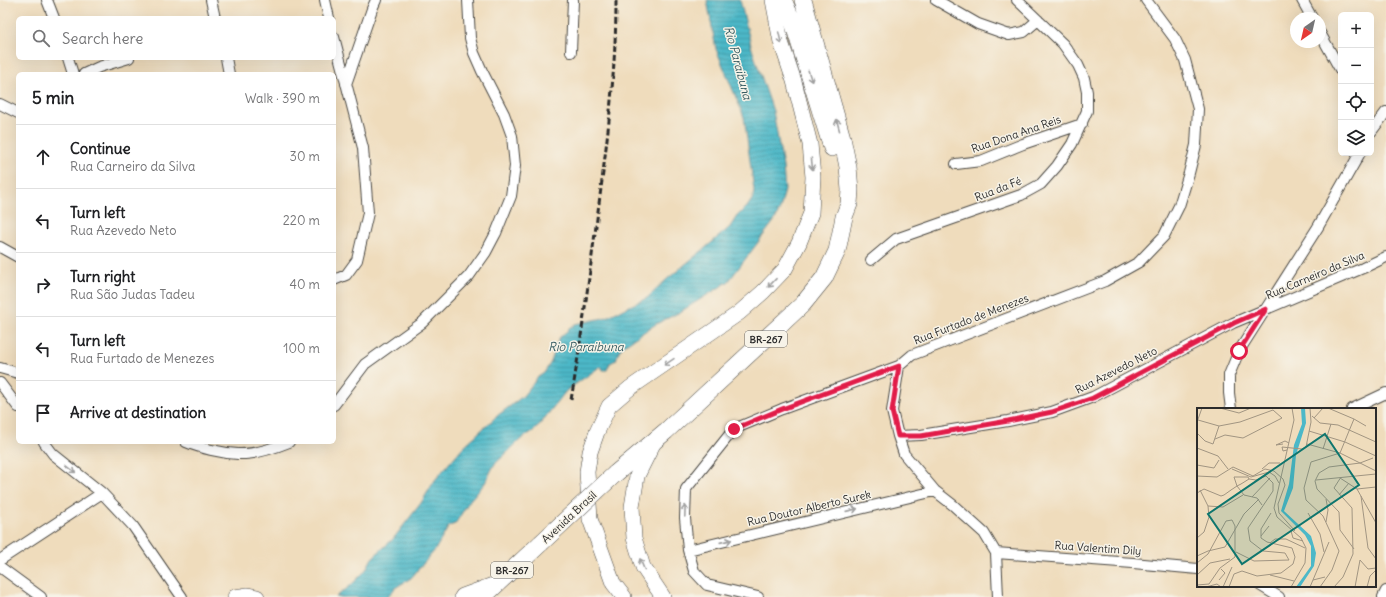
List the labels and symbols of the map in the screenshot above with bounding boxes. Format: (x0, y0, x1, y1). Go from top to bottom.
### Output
north arrow (1290, 12, 1326, 48)
water label: Rio Paraibuna (721, 24, 756, 102)
one-way arrow (777, 31, 785, 44)
one-way arrow (807, 69, 814, 82)
street label: Rua Dona Ana Reis (969, 112, 1063, 156)
one-way arrow (834, 118, 841, 131)
one-way arrow (808, 157, 815, 170)
street label: Rua da Fé (973, 174, 1023, 204)
street label: Rua Carneiro da Silva (1263, 248, 1367, 302)
one-way arrow (767, 278, 776, 288)
street label: Rua Furtado de Menezes (911, 291, 1031, 347)
road number: BR-267 (745, 331, 787, 347)
water label: Rio Paraibuna (548, 339, 625, 354)
route start (1230, 342, 1248, 360)
street label: Rua Azevedo Neto (1073, 343, 1159, 397)
one-way arrow (663, 358, 674, 366)
inset map (1197, 408, 1376, 587)
route end (725, 420, 743, 438)
one-way arrow (66, 464, 77, 473)
street label: Rua Doutor Alberto Surek (746, 487, 873, 529)
street label: Avenida Brasil (539, 488, 599, 546)
one-way arrow (682, 505, 689, 518)
one-way arrow (846, 506, 859, 514)
one-way arrow (719, 536, 732, 544)
street label: Rua Valentim Dily (1054, 538, 1142, 558)
one-way arrow (638, 558, 646, 570)
road number: BR-267 (491, 562, 533, 578)

